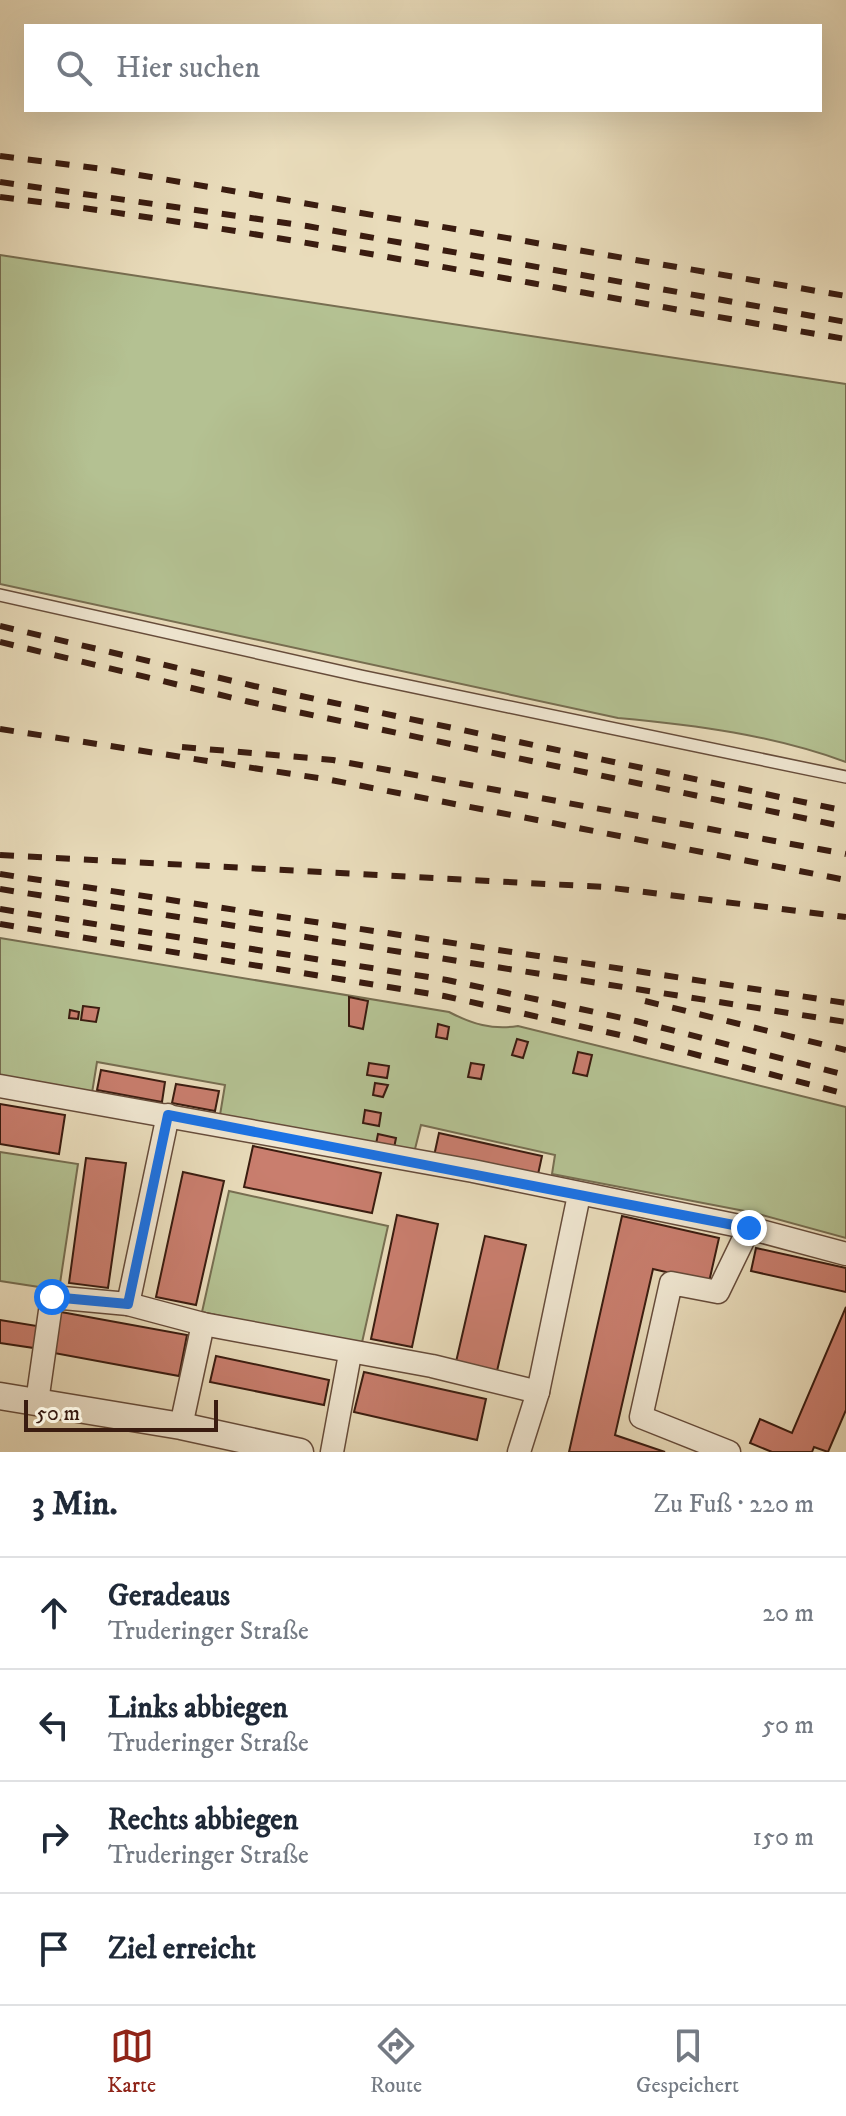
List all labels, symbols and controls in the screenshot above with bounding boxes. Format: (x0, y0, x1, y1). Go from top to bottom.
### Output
search box (24, 24, 822, 112)
icon: search (52, 46, 96, 90)
text: Hier suchen (116, 50, 260, 87)
route end (731, 1210, 767, 1246)
route start (34, 1279, 70, 1315)
scale bar (24, 1396, 218, 1432)
text: 50 m (36, 1400, 80, 1427)
text: 3 Min. (32, 1483, 118, 1525)
text: Zu Fuß · 220 m (654, 1488, 814, 1521)
text: Geradeaus (108, 1578, 230, 1615)
icon: ahead (32, 1591, 76, 1635)
text: 20 m (762, 1597, 814, 1630)
text: Truderinger Straße (108, 1615, 309, 1648)
text: Links abbiegen (108, 1690, 288, 1727)
icon: left (32, 1703, 76, 1747)
text: 50 m (762, 1709, 814, 1742)
text: Truderinger Straße (108, 1727, 309, 1760)
text: Rechts abbiegen (108, 1802, 298, 1839)
icon: right (32, 1815, 76, 1859)
text: 150 m (753, 1821, 814, 1854)
text: Truderinger Straße (108, 1839, 309, 1872)
icon: arrive (32, 1927, 76, 1971)
text: Ziel erreicht (108, 1931, 256, 1968)
tab: Karte (107, 2024, 156, 2099)
tab: Route (370, 2024, 422, 2099)
tab: Gespeichert (636, 2024, 739, 2099)

